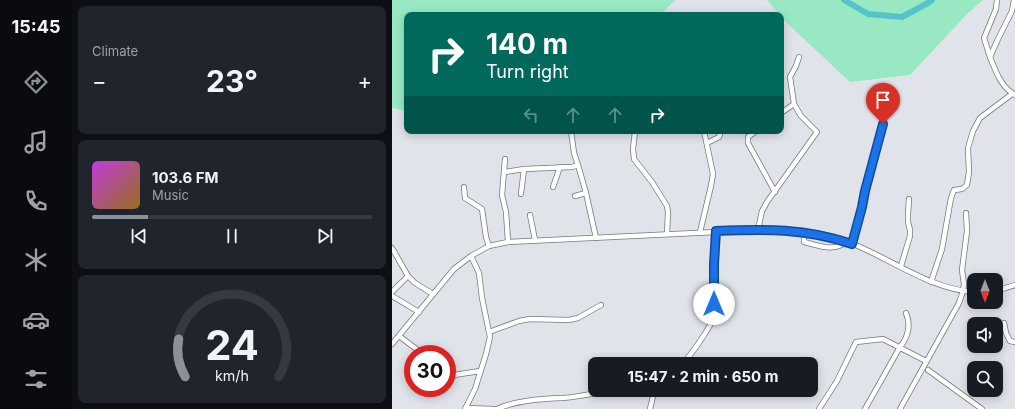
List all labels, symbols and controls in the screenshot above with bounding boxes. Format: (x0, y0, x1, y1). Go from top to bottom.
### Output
text: 15:45 (12, 16, 60, 37)
text: 140 m (486, 27, 568, 61)
icon: right (420, 28, 472, 80)
text: Climate (92, 43, 138, 59)
text: Turn right (486, 61, 569, 82)
text: 23° (206, 63, 258, 99)
icon: directions (22, 68, 50, 96)
text: − (92, 68, 107, 94)
text: + (357, 68, 372, 94)
pin (866, 83, 900, 124)
icon: arrive (872, 89, 894, 111)
icon: left (520, 104, 542, 126)
icon: ahead (562, 104, 584, 126)
icon: ahead (604, 104, 626, 126)
icon: right (646, 104, 668, 126)
icon: music (22, 128, 50, 156)
text: 103.6 FM (152, 168, 219, 187)
icon: phone (22, 187, 50, 215)
text: Music (152, 187, 189, 203)
icon: previous (128, 225, 150, 247)
icon: pause (221, 225, 243, 247)
icon: next (314, 225, 336, 247)
icon: climate (22, 246, 50, 274)
north arrow (967, 273, 1003, 309)
map controls (967, 273, 1003, 397)
position arrow (693, 283, 735, 325)
icon: car (22, 306, 50, 334)
button: sound (967, 317, 1003, 353)
text: 24 (205, 320, 259, 370)
speed limit sign: 30 (404, 345, 456, 397)
button: search (967, 361, 1003, 397)
icon: filters (22, 365, 50, 393)
text: km/h (215, 366, 249, 383)
text: 15:47 · 2 min · 650 m (628, 367, 778, 386)

